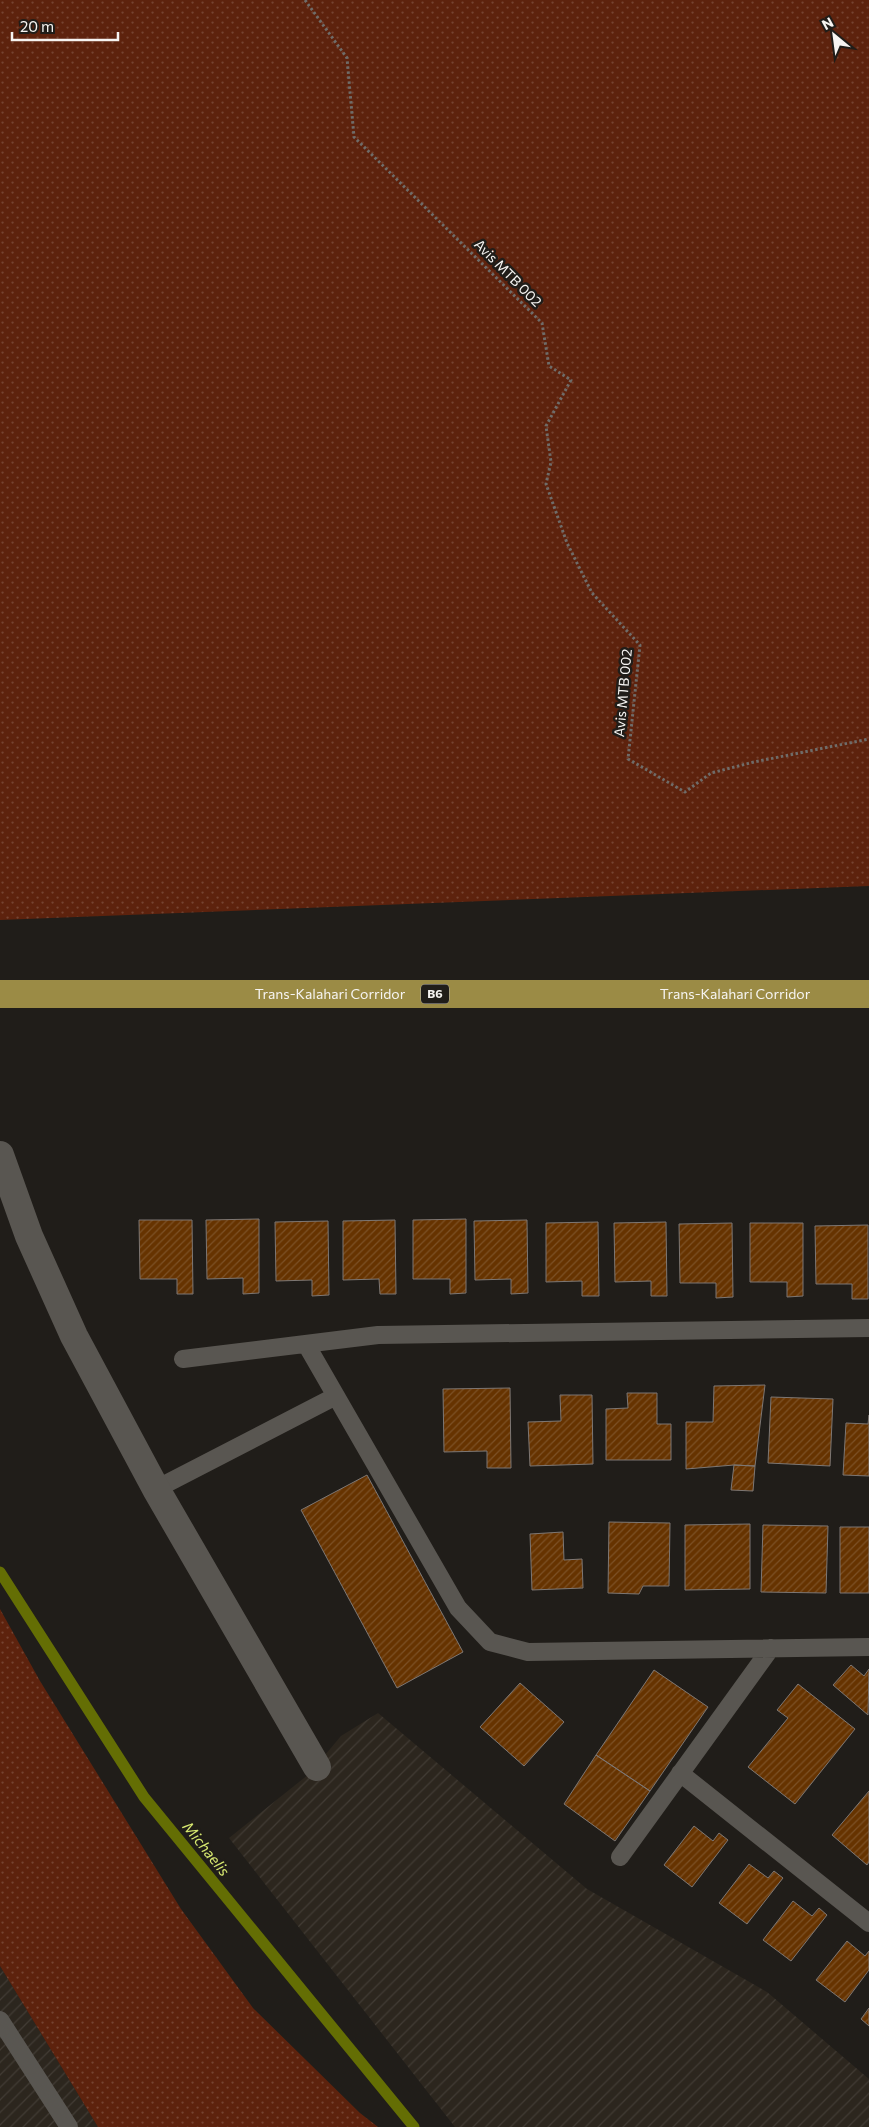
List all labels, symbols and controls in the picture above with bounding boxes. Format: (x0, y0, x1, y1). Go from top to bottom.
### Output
scale bar (12, 10, 119, 42)
north arrow (809, 10, 859, 60)
text: N (819, 13, 836, 33)
text: 20 m (20, 17, 54, 35)
street label: Avis MTB 002 (471, 235, 546, 310)
street label: Avis MTB 002 (610, 648, 635, 738)
road number: B6 (421, 984, 449, 1004)
street label: Trans-Kalahari Corridor (255, 985, 406, 1002)
street label: Trans-Kalahari Corridor (660, 985, 811, 1002)
water label: Michaelis (179, 1818, 234, 1879)

